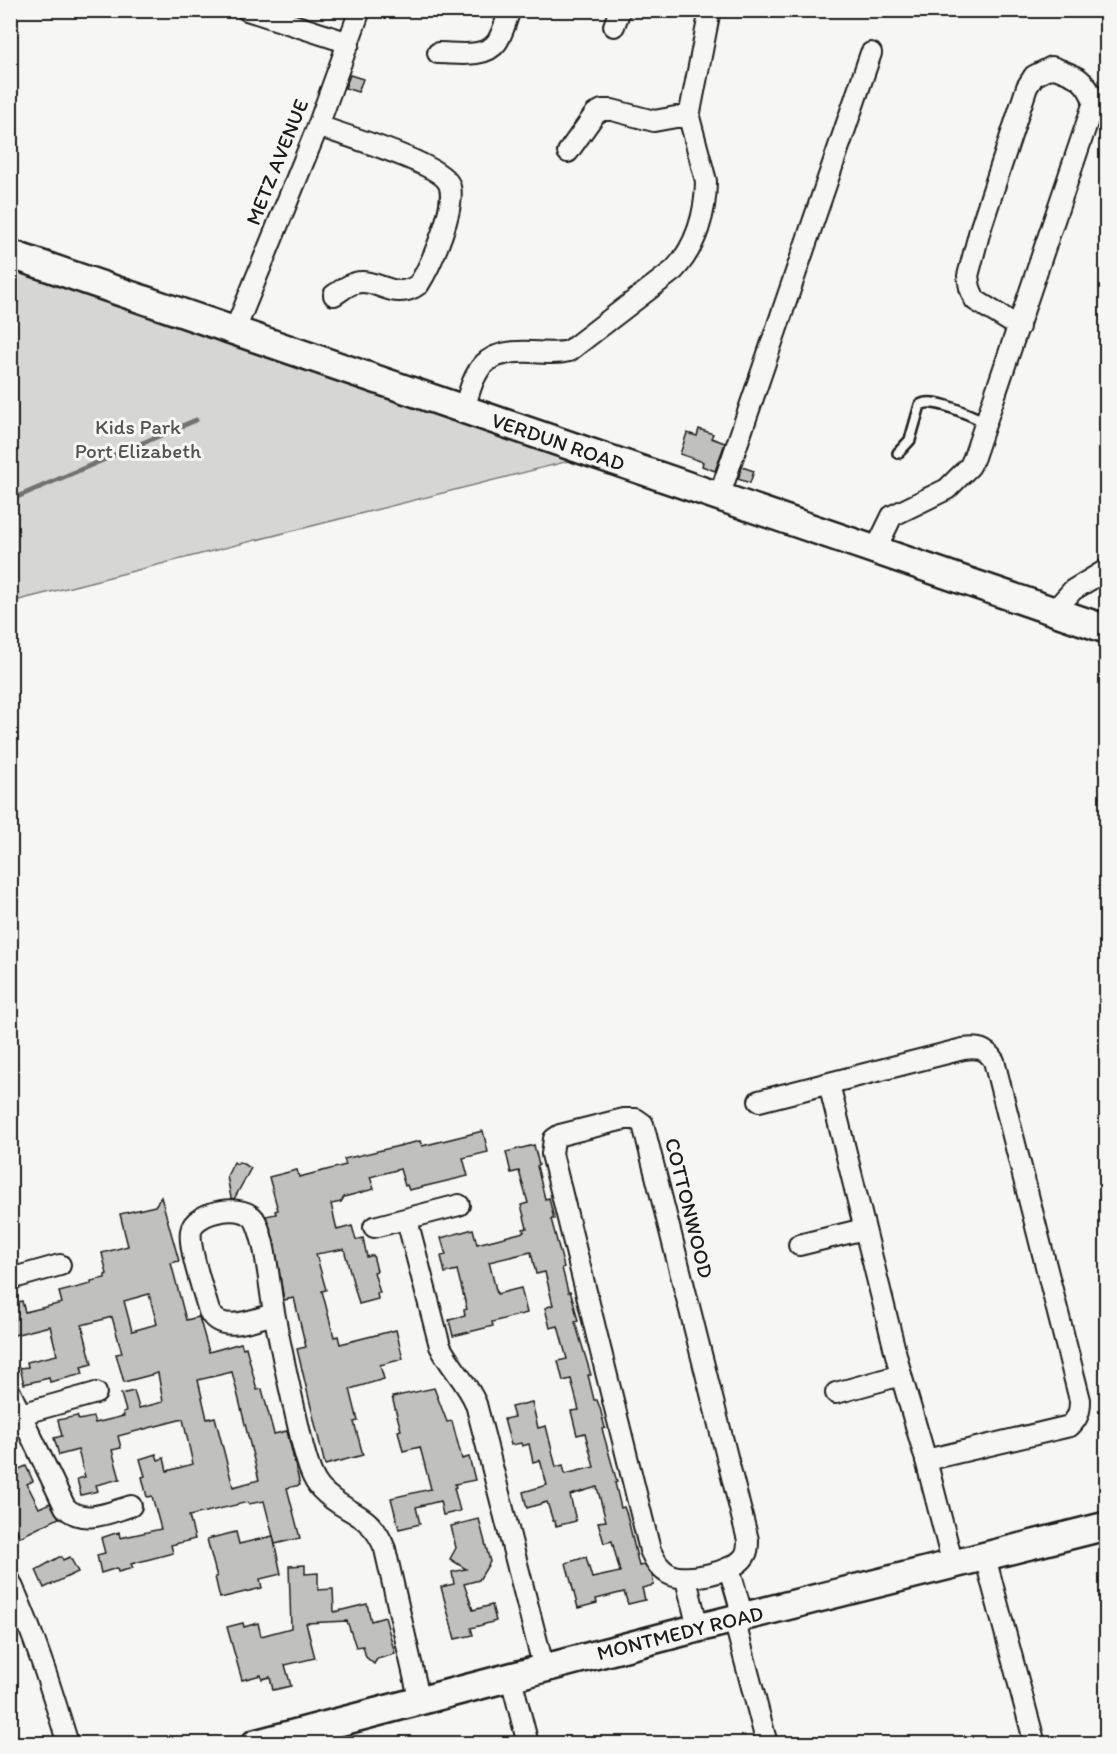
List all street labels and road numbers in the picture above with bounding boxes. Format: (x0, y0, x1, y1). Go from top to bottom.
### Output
street label: METZ AVENUE (240, 95, 313, 229)
street label: VERDUN ROAD (488, 407, 628, 476)
street label: COTTONWOOD (660, 1135, 719, 1281)
street label: MONTMEDY ROAD (594, 1600, 766, 1665)

